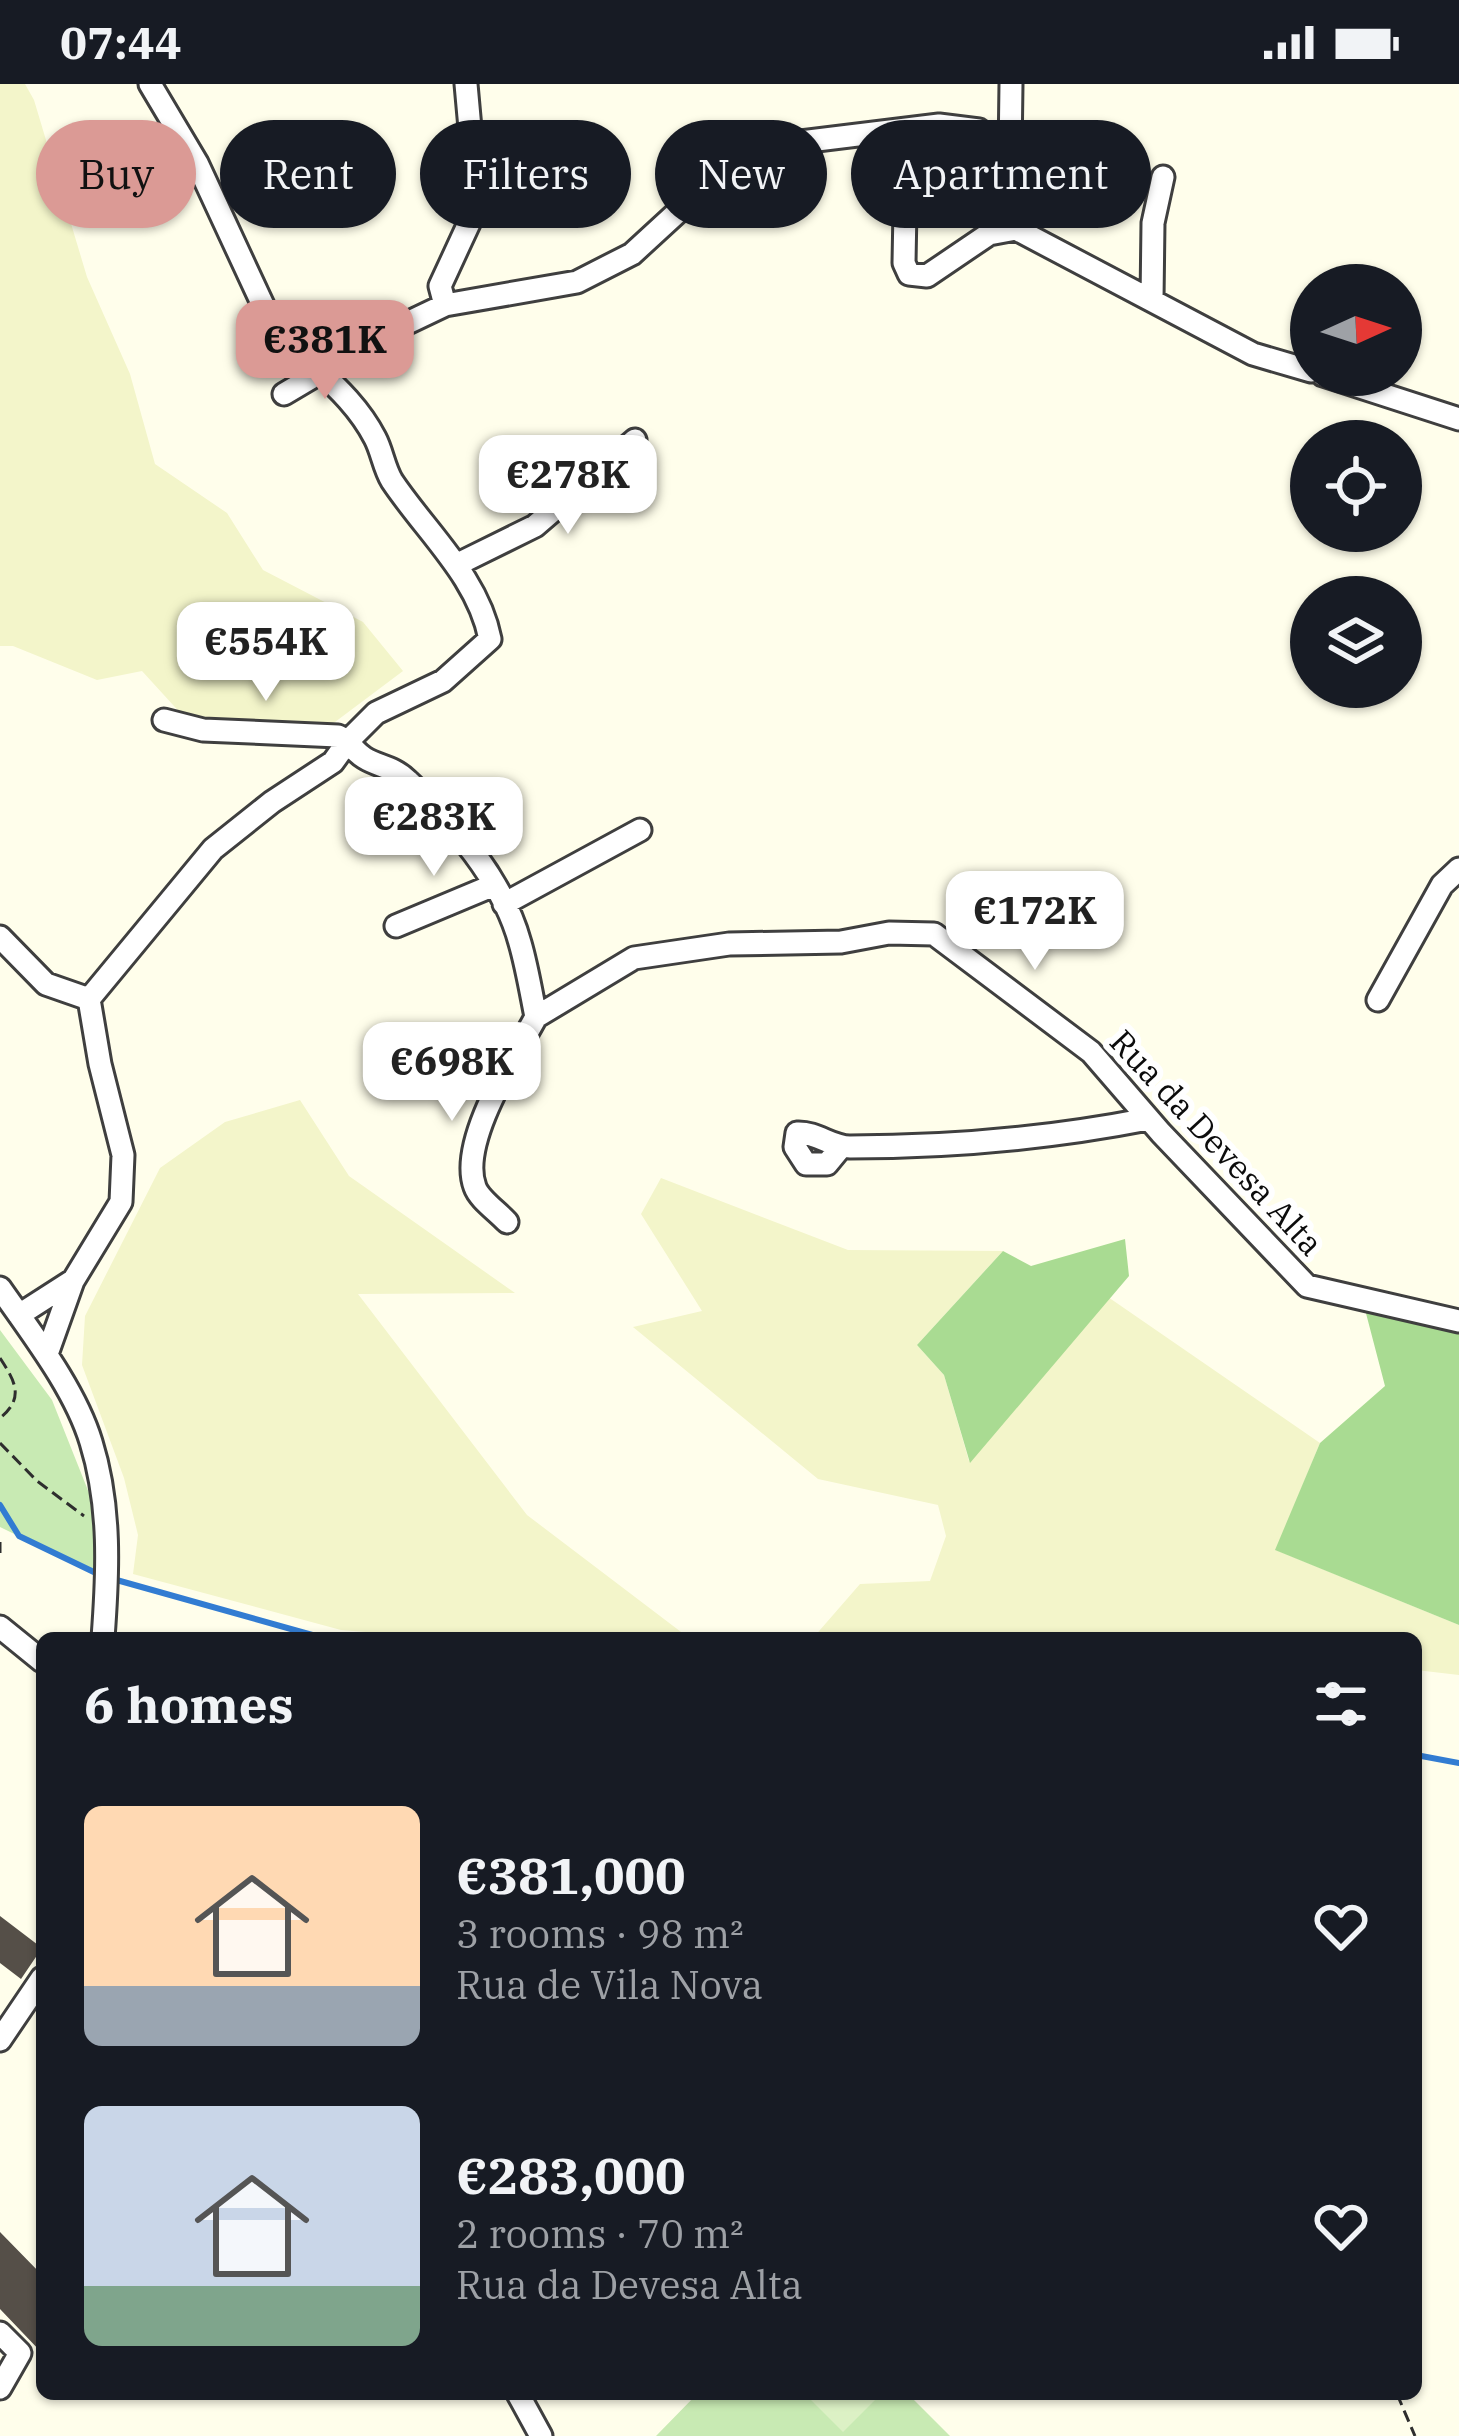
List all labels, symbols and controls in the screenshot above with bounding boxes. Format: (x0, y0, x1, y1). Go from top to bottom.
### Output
text: 07:44 (60, 13, 182, 71)
chip: Buy (36, 120, 196, 228)
chip: Rent (220, 120, 396, 228)
chip: Filters (420, 120, 631, 228)
chip: New (655, 120, 827, 228)
chip: Apartment (851, 120, 1151, 228)
north arrow (1290, 264, 1422, 396)
map controls (1290, 264, 1422, 708)
pin: €381K (241, 300, 409, 402)
text: €381K (263, 313, 387, 364)
button: locate (1290, 420, 1422, 552)
pin: €278K (484, 435, 652, 537)
text: €278K (506, 448, 630, 499)
button: layers (1290, 576, 1422, 708)
pin: €554K (182, 602, 350, 704)
text: €554K (204, 615, 328, 666)
pin: €283K (350, 777, 518, 879)
text: €283K (372, 790, 496, 841)
pin: €172K (951, 871, 1119, 973)
text: €172K (973, 884, 1097, 935)
street label: Rua da Devesa Alta (1101, 1020, 1333, 1264)
pin: €698K (368, 1022, 536, 1124)
text: €698K (390, 1035, 514, 1086)
text: 6 homes (84, 1671, 294, 1737)
icon: filters (1308, 1671, 1374, 1737)
text: €381,000 (456, 1842, 686, 1908)
icon: home (180, 1854, 324, 1998)
icon: heart (1308, 1893, 1374, 1959)
text: 3 rooms · 98 m² (456, 1908, 744, 1959)
text: Rua de Vila Nova (456, 1959, 763, 2010)
text: €283,000 (456, 2142, 686, 2208)
icon: home (180, 2154, 324, 2298)
icon: heart (1308, 2193, 1374, 2259)
text: 2 rooms · 70 m² (456, 2208, 744, 2259)
text: Rua da Devesa Alta (456, 2259, 803, 2310)

